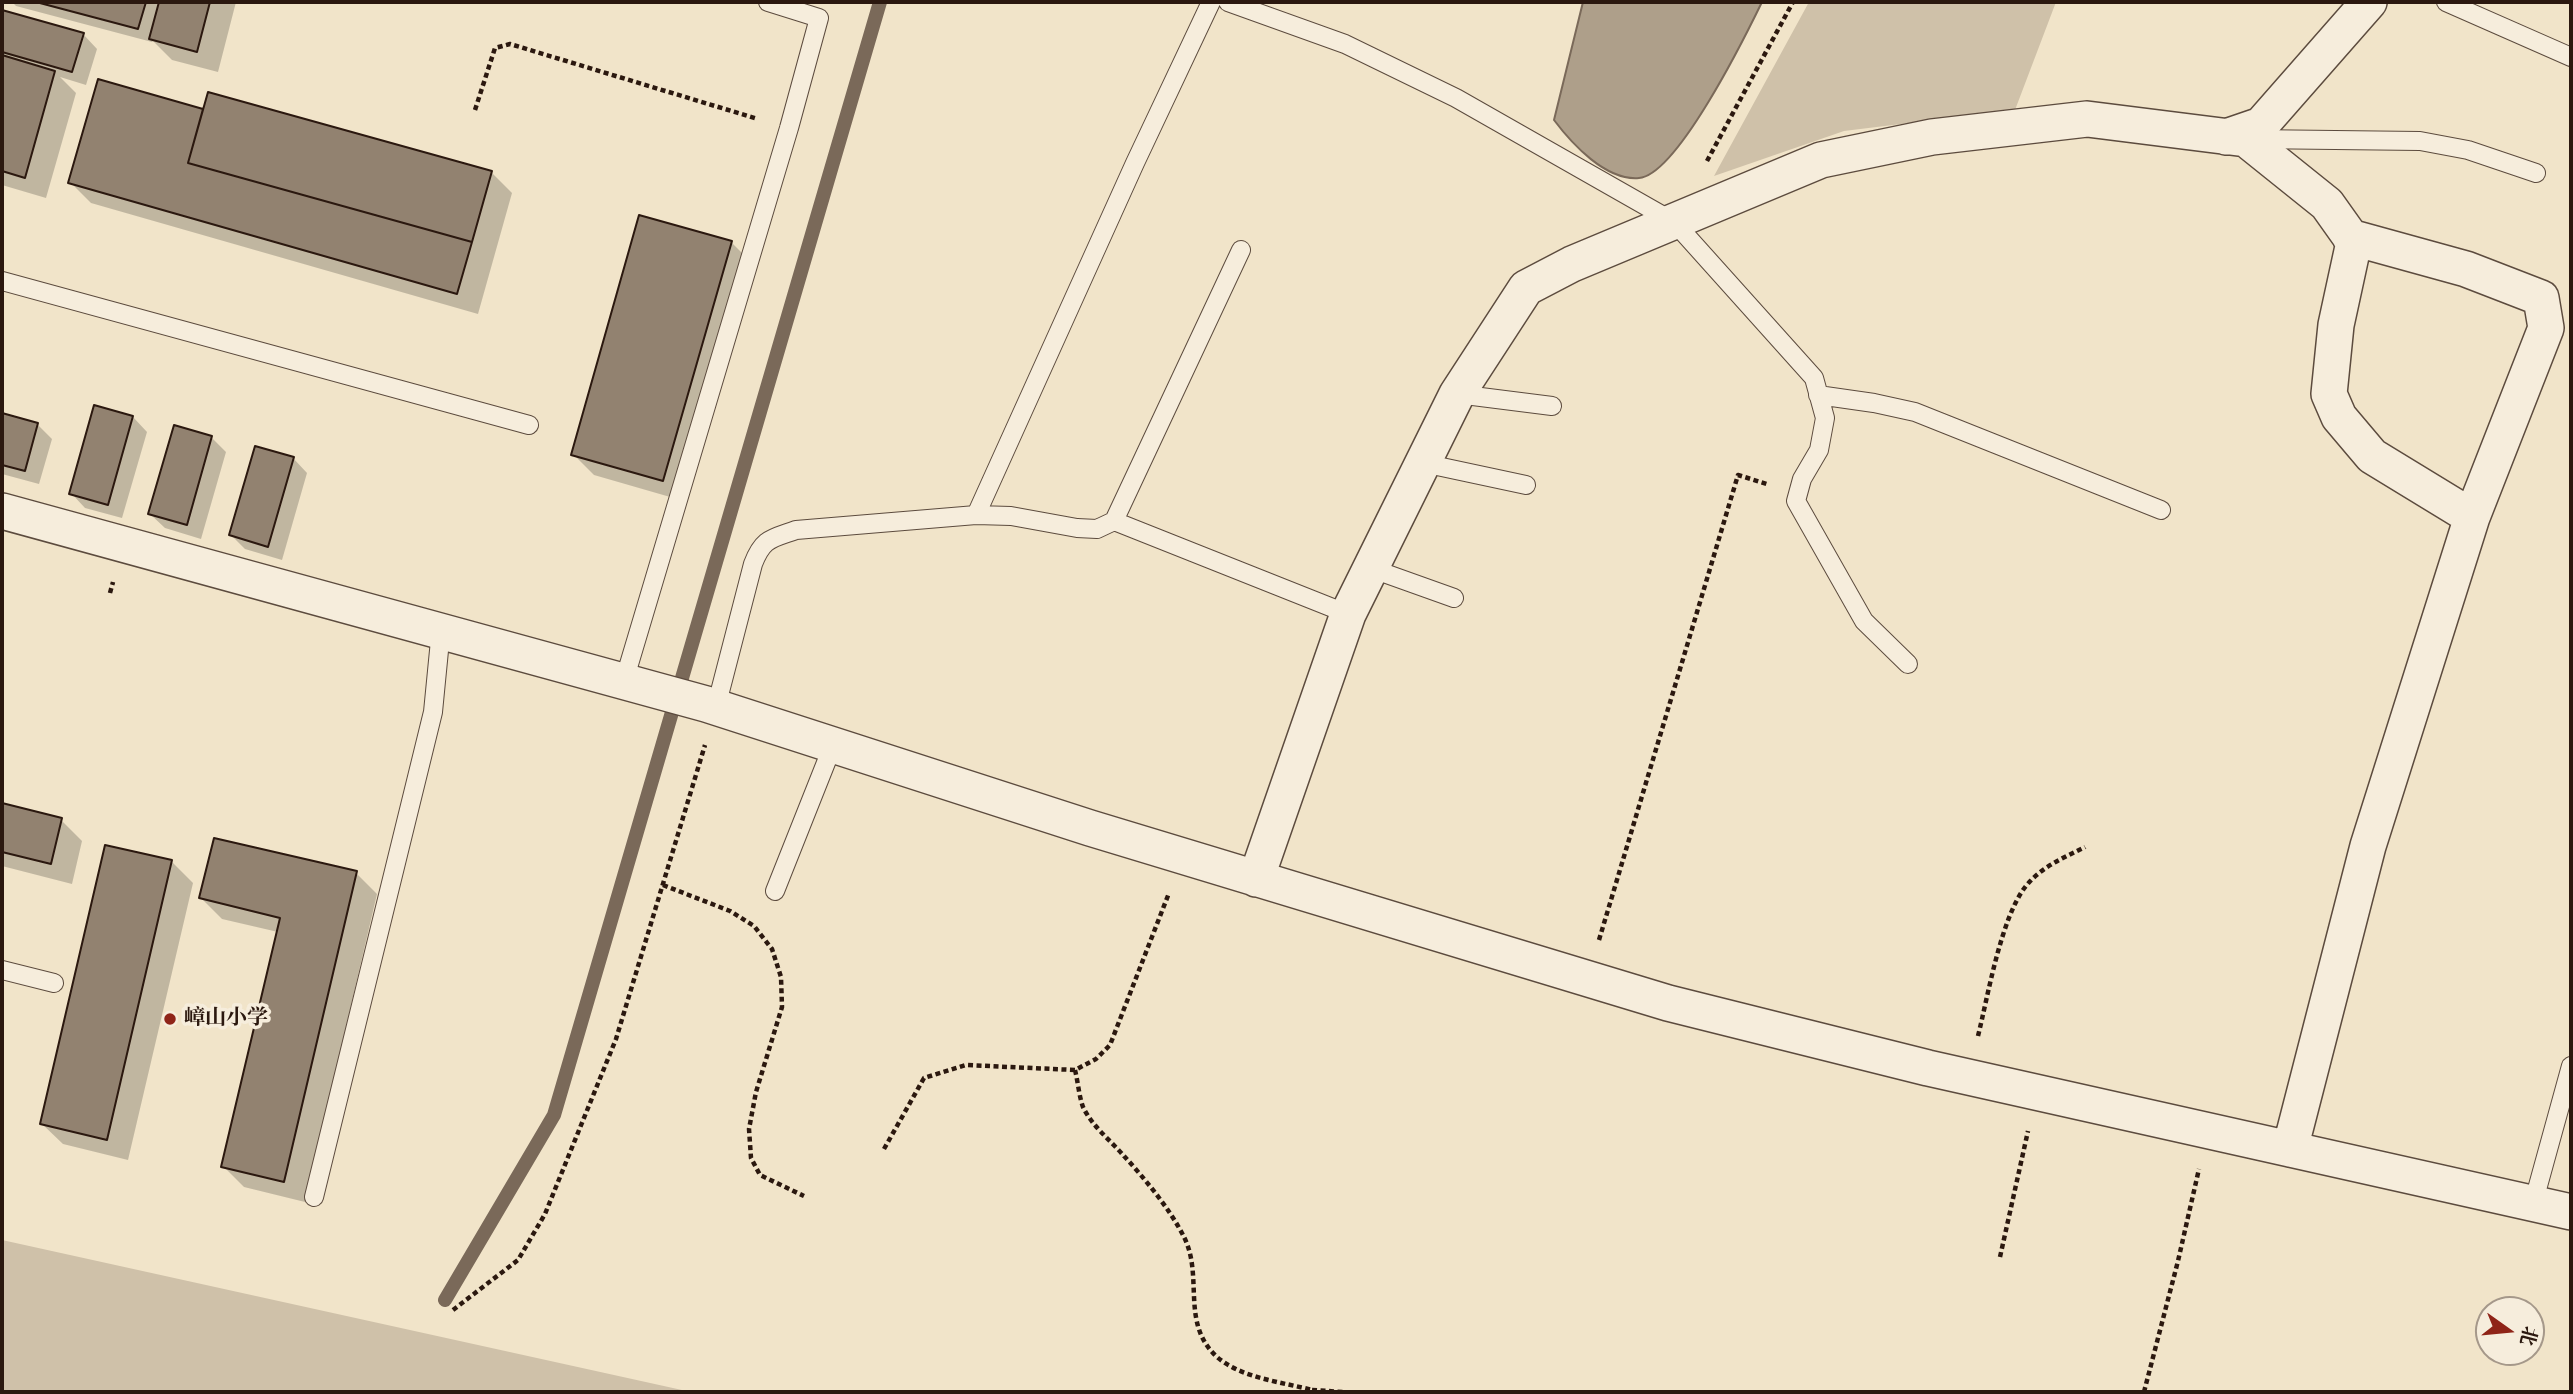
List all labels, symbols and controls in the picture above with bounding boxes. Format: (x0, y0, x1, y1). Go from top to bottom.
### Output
place label: 嶂山小学 (184, 1006, 268, 1032)
marker: 嶂山小学 (162, 1011, 178, 1027)
north arrow (2475, 1296, 2545, 1366)
text: 北 (2515, 1324, 2541, 1348)

